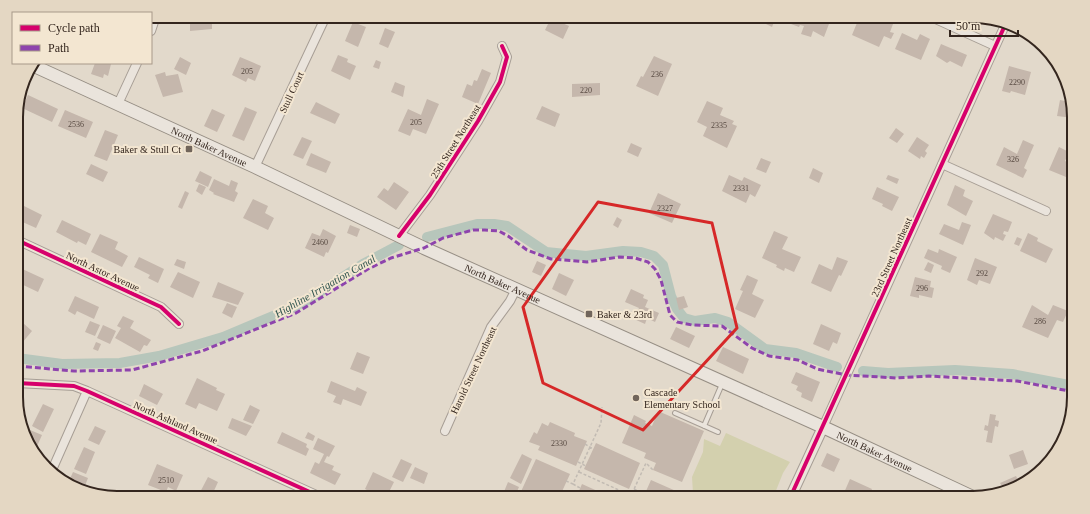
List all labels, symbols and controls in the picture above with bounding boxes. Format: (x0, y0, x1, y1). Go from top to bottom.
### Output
legend (12, 12, 152, 64)
scale bar (950, 12, 1018, 38)
text: 50 m (956, 19, 981, 33)
text: Cycle path (48, 21, 100, 35)
text: Path (48, 41, 69, 55)
house number: 205 (241, 67, 253, 76)
street label: Stull Court (277, 70, 306, 115)
house number: 236 (651, 70, 663, 79)
house number: 2290 (1009, 78, 1025, 87)
house number: 220 (580, 86, 592, 95)
street label: 25th Street Northeast (428, 102, 483, 180)
house number: 205 (410, 118, 422, 127)
house number: 2536 (68, 120, 84, 129)
house number: 2335 (711, 121, 727, 130)
street label: North Baker Avenue (169, 124, 249, 169)
place label: Baker & Stull Ct (114, 144, 181, 155)
marker: Baker & Stull Ct (184, 144, 194, 154)
house number: 326 (1007, 155, 1019, 164)
house number: 2331 (733, 184, 749, 193)
house number: 2327 (657, 204, 673, 213)
street label: 23rd Street Northeast (869, 216, 914, 299)
house number: 2460 (312, 238, 328, 247)
street label: North Astor Avenue (64, 250, 142, 294)
water label: Highline Irrigation Canal (272, 252, 377, 320)
street label: North Baker Avenue (463, 262, 543, 306)
house number: 292 (976, 269, 988, 278)
house number: 296 (916, 284, 928, 293)
marker: Baker & 23rd (584, 309, 594, 319)
place label: Baker & 23rd (597, 309, 652, 320)
house number: 286 (1034, 317, 1046, 326)
street label: Harold Street Northeast (448, 325, 499, 416)
place label: Cascade Elementary School (644, 387, 721, 410)
marker: Cascade Elementary School (631, 393, 641, 403)
street label: North Ashland Avenue (132, 399, 220, 446)
street label: North Baker Avenue (835, 429, 915, 474)
house number: 2330 (551, 439, 567, 448)
house number: 2510 (158, 476, 174, 485)

